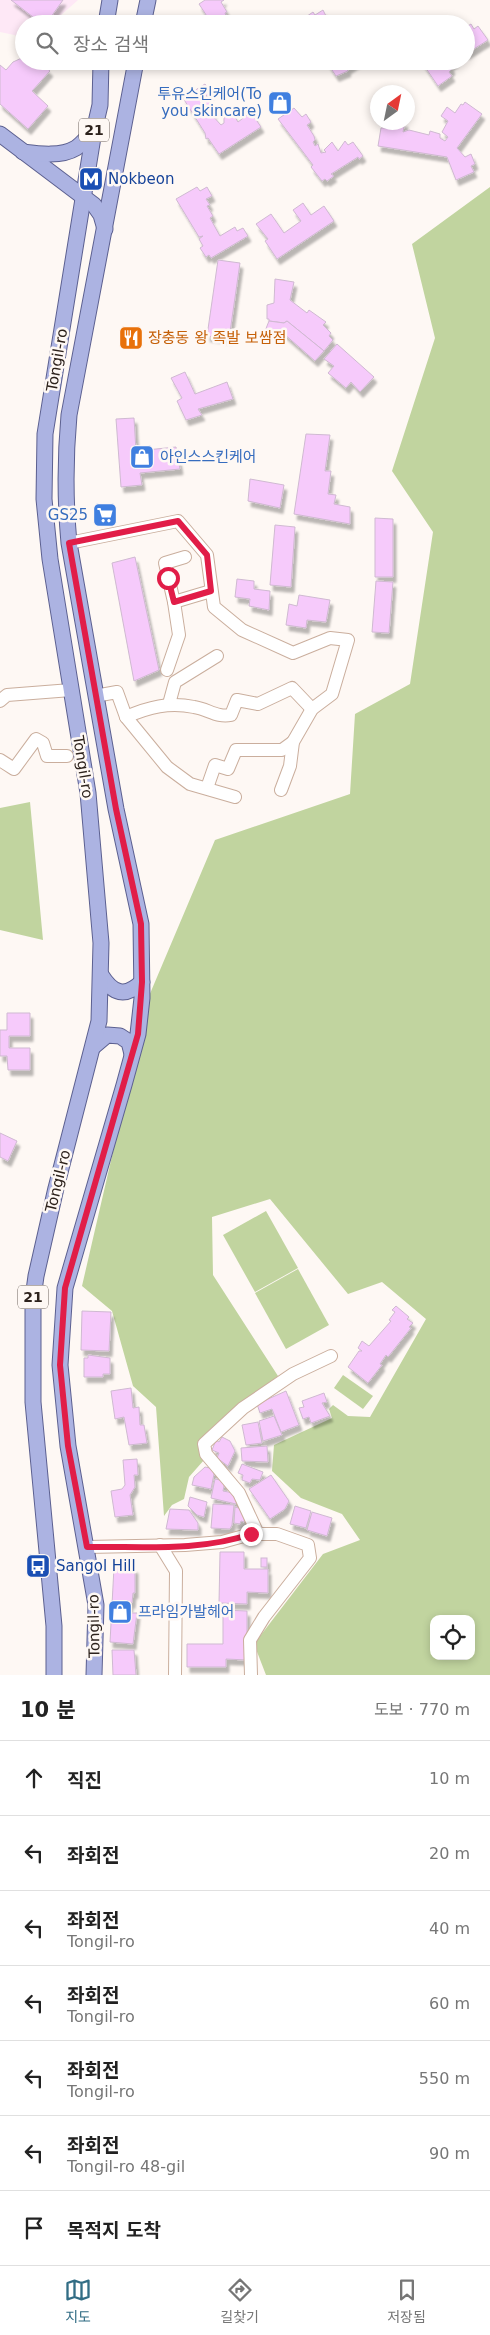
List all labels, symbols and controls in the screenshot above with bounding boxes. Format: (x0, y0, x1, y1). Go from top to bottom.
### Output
search box (15, 15, 475, 70)
icon: search (33, 29, 61, 57)
text: 장소 검색 (73, 33, 149, 55)
place label: 투유스킨케어(To you skincare) (158, 85, 262, 120)
north arrow (370, 85, 415, 130)
shop icon: 투유스킨케어(To you skincare) (267, 90, 293, 116)
road number: 21 (79, 118, 109, 142)
metro station icon: Nokbeon (78, 166, 104, 192)
place label: Nokbeon (108, 170, 175, 188)
restaurant icon: 장충동 왕 족발 보쌈점 (118, 325, 144, 351)
street label: Tongil-ro (42, 327, 71, 394)
place label: 장충동 왕 족발 보쌈점 (148, 329, 287, 347)
shop icon: 아인스스킨케어 (129, 444, 155, 470)
place label: 아인스스킨케어 (160, 448, 257, 466)
supermarket icon: GS25 (92, 502, 118, 528)
place label: GS25 (48, 506, 88, 524)
route start (157, 567, 180, 590)
street label: Tongil-ro (69, 733, 97, 800)
street label: Tongil-ro (41, 1148, 74, 1215)
road number: 21 (18, 1285, 48, 1308)
route end (240, 1523, 263, 1546)
bus stop icon: Sangol Hill (25, 1553, 51, 1579)
place label: Sangol Hill (56, 1557, 136, 1575)
street label: Tongil-ro (84, 1594, 104, 1659)
shop icon: 프라임가발헤어 (107, 1599, 133, 1625)
place label: 프라임가발헤어 (138, 1603, 235, 1621)
map controls (430, 1615, 475, 1660)
button: locate (430, 1615, 475, 1660)
text: 10 분 (20, 1698, 76, 1722)
text: 도보 · 770 m (374, 1700, 470, 1719)
icon: ahead (20, 1764, 48, 1792)
text: 직진 (67, 1769, 102, 1791)
text: 10 m (429, 1769, 470, 1788)
icon: left (20, 1839, 48, 1867)
text: 좌회전 (67, 1844, 119, 1866)
text: 20 m (429, 1844, 470, 1863)
text: 좌회전 (67, 1909, 119, 1931)
icon: left (20, 1914, 48, 1942)
text: 40 m (429, 1919, 470, 1938)
text: Tongil-ro (67, 1932, 135, 1951)
text: 좌회전 (67, 1984, 119, 2006)
icon: left (20, 1989, 48, 2017)
text: 60 m (429, 1994, 470, 2013)
text: Tongil-ro (67, 2007, 135, 2026)
text: 좌회전 (67, 2059, 119, 2081)
icon: left (20, 2064, 48, 2092)
text: 550 m (419, 2069, 470, 2088)
text: Tongil-ro (67, 2082, 135, 2101)
text: 좌회전 (67, 2134, 119, 2156)
icon: left (20, 2139, 48, 2167)
text: 90 m (429, 2144, 470, 2163)
text: Tongil-ro 48-gil (67, 2157, 185, 2176)
icon: arrive (20, 2214, 48, 2242)
text: 목적지 도착 (67, 2219, 161, 2241)
tab: 지도 (64, 2276, 92, 2326)
tab: 길찾기 (220, 2276, 259, 2326)
tab: 저장됨 (387, 2276, 426, 2326)

